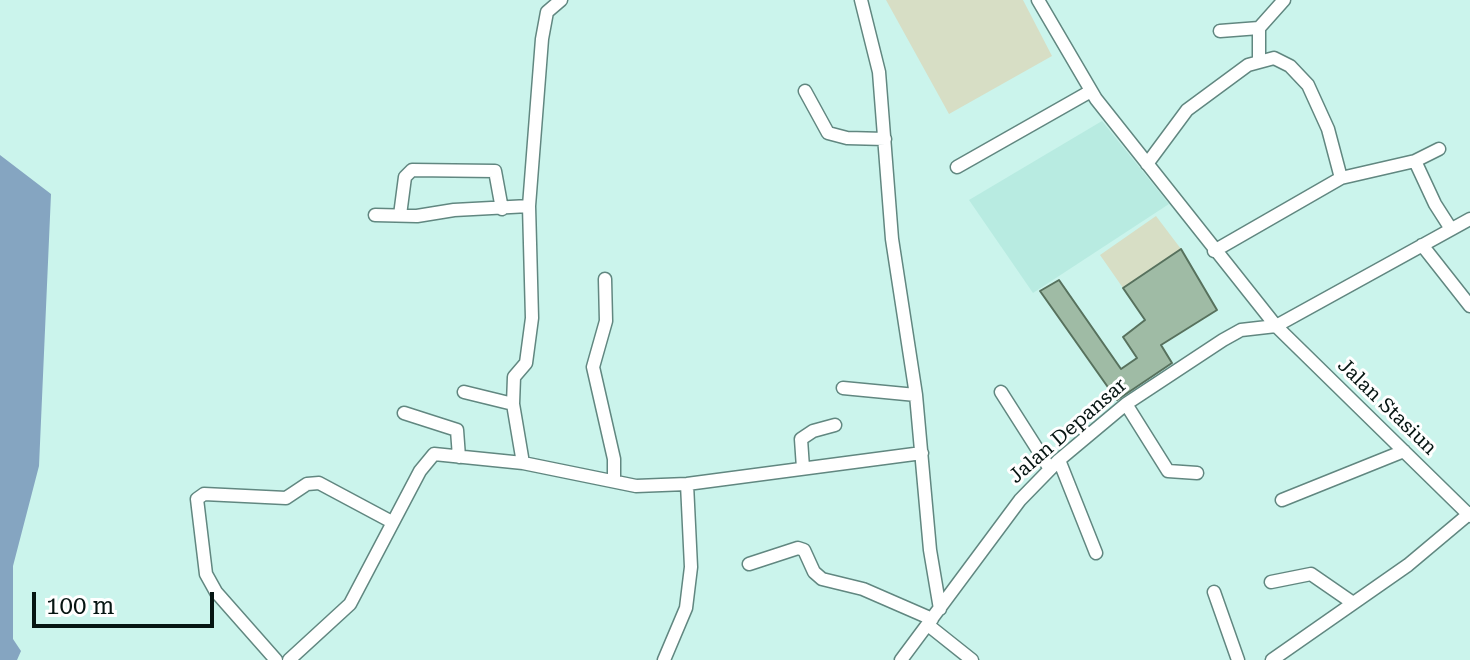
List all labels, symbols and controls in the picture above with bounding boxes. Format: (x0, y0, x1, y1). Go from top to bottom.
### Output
street label: Jalan Stasiun (1332, 354, 1442, 460)
street label: Jalan Depansar (1004, 373, 1132, 489)
scale bar (36, 576, 218, 626)
text: 100 m (46, 592, 114, 620)

